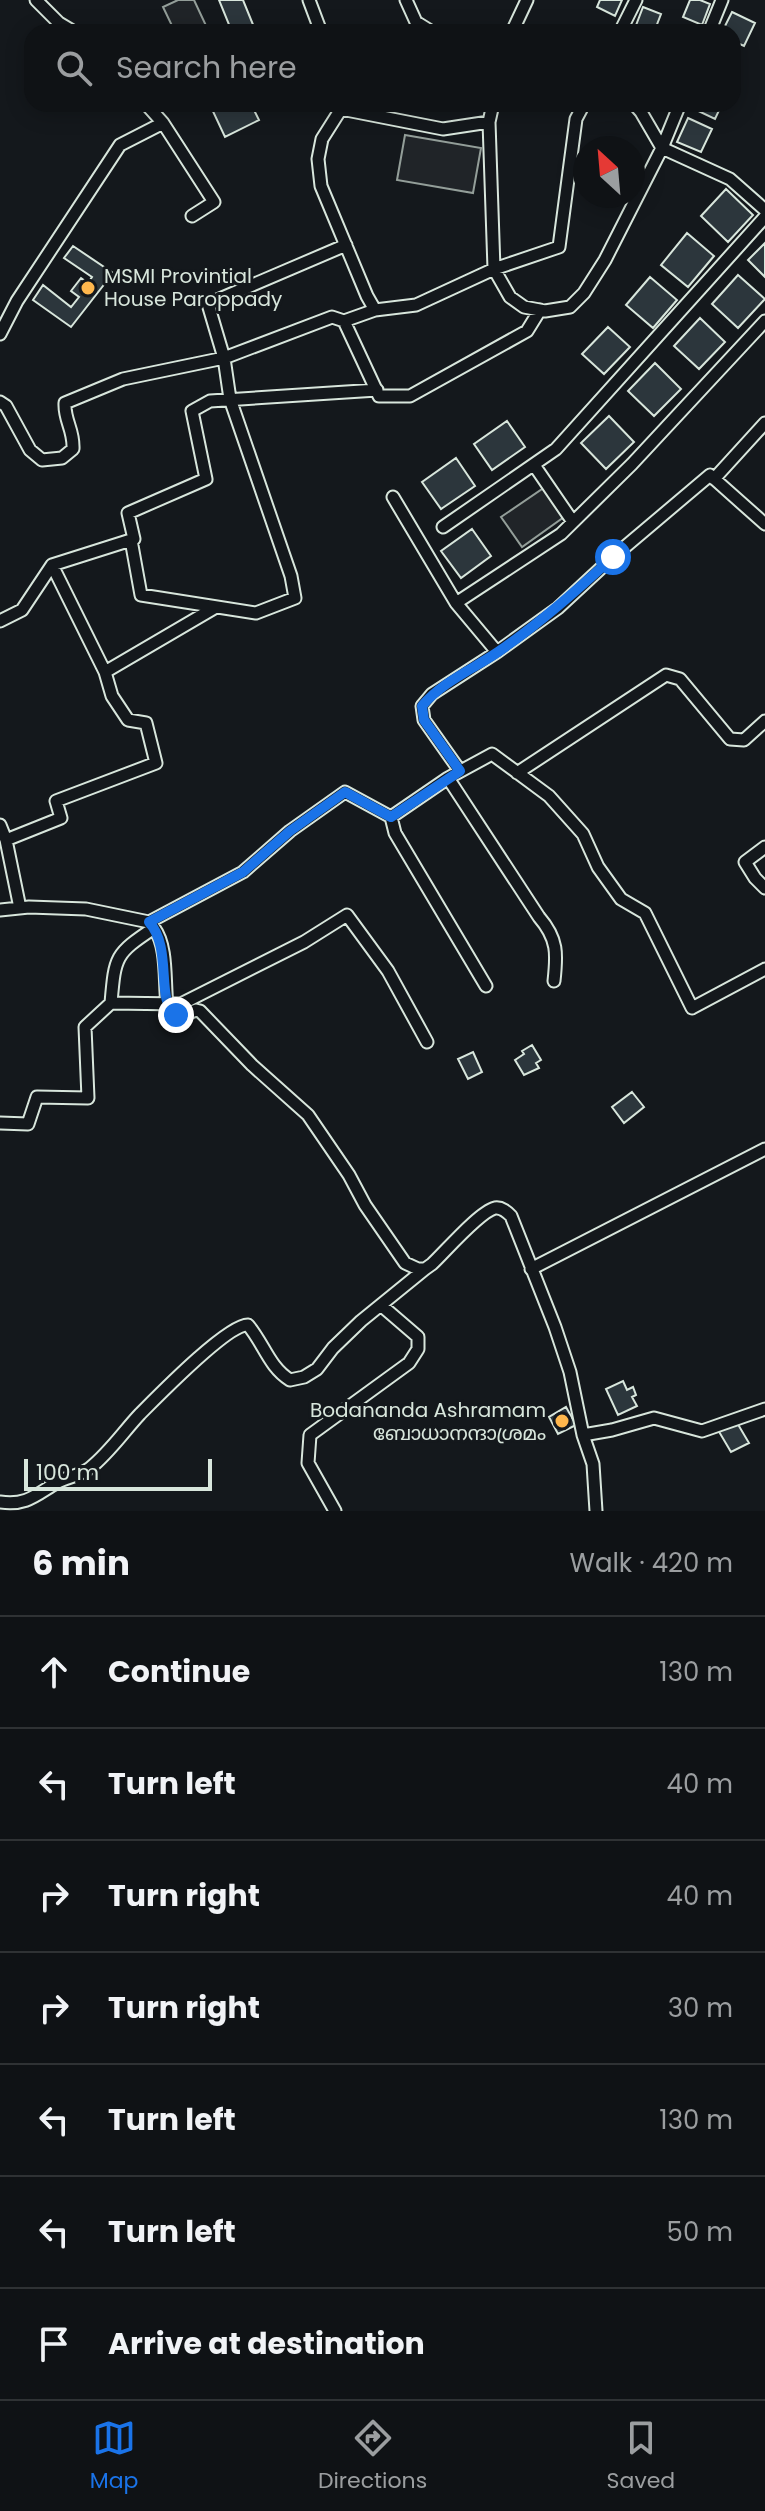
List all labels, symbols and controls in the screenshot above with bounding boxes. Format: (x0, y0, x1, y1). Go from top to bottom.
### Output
search box (24, 24, 741, 112)
icon: search (52, 46, 96, 90)
text: Search here (116, 46, 297, 89)
north arrow (573, 136, 645, 208)
place label: MSMI Provintial House Paroppady (104, 262, 282, 313)
marker: MSMI Provintial House Paroppady (79, 279, 97, 297)
route start (595, 539, 631, 575)
route end (158, 997, 194, 1033)
place label: Bodananda Ashramam ബോധാനന്ദാശ്രമം (310, 1396, 546, 1447)
marker: Bodananda Ashramam ബോധാനന്ദാശ്രമം (553, 1412, 571, 1430)
scale bar (24, 1455, 212, 1491)
text: 100 m (36, 1457, 99, 1488)
text: 6 min (32, 1539, 130, 1587)
text: Walk · 420 m (570, 1545, 733, 1581)
icon: ahead (32, 1650, 76, 1694)
text: Continue (108, 1650, 250, 1693)
text: 130 m (659, 1654, 733, 1690)
icon: left (32, 1762, 76, 1806)
text: Turn left (108, 1762, 236, 1805)
text: 40 m (667, 1766, 733, 1802)
icon: right (32, 1874, 76, 1918)
text: Turn right (108, 1874, 260, 1917)
text: 40 m (667, 1878, 733, 1914)
icon: right (32, 1986, 76, 2030)
text: Turn right (108, 1986, 260, 2029)
text: 30 m (668, 1990, 733, 2026)
icon: left (32, 2098, 76, 2142)
text: Turn left (108, 2098, 236, 2141)
text: 130 m (659, 2102, 733, 2138)
icon: left (32, 2210, 76, 2254)
text: Turn left (108, 2210, 236, 2253)
text: 50 m (667, 2214, 733, 2250)
icon: arrive (32, 2322, 76, 2366)
text: Arrive at destination (108, 2322, 425, 2365)
tab: Map (90, 2416, 138, 2497)
tab: Directions (318, 2416, 427, 2497)
tab: Saved (607, 2416, 675, 2497)

